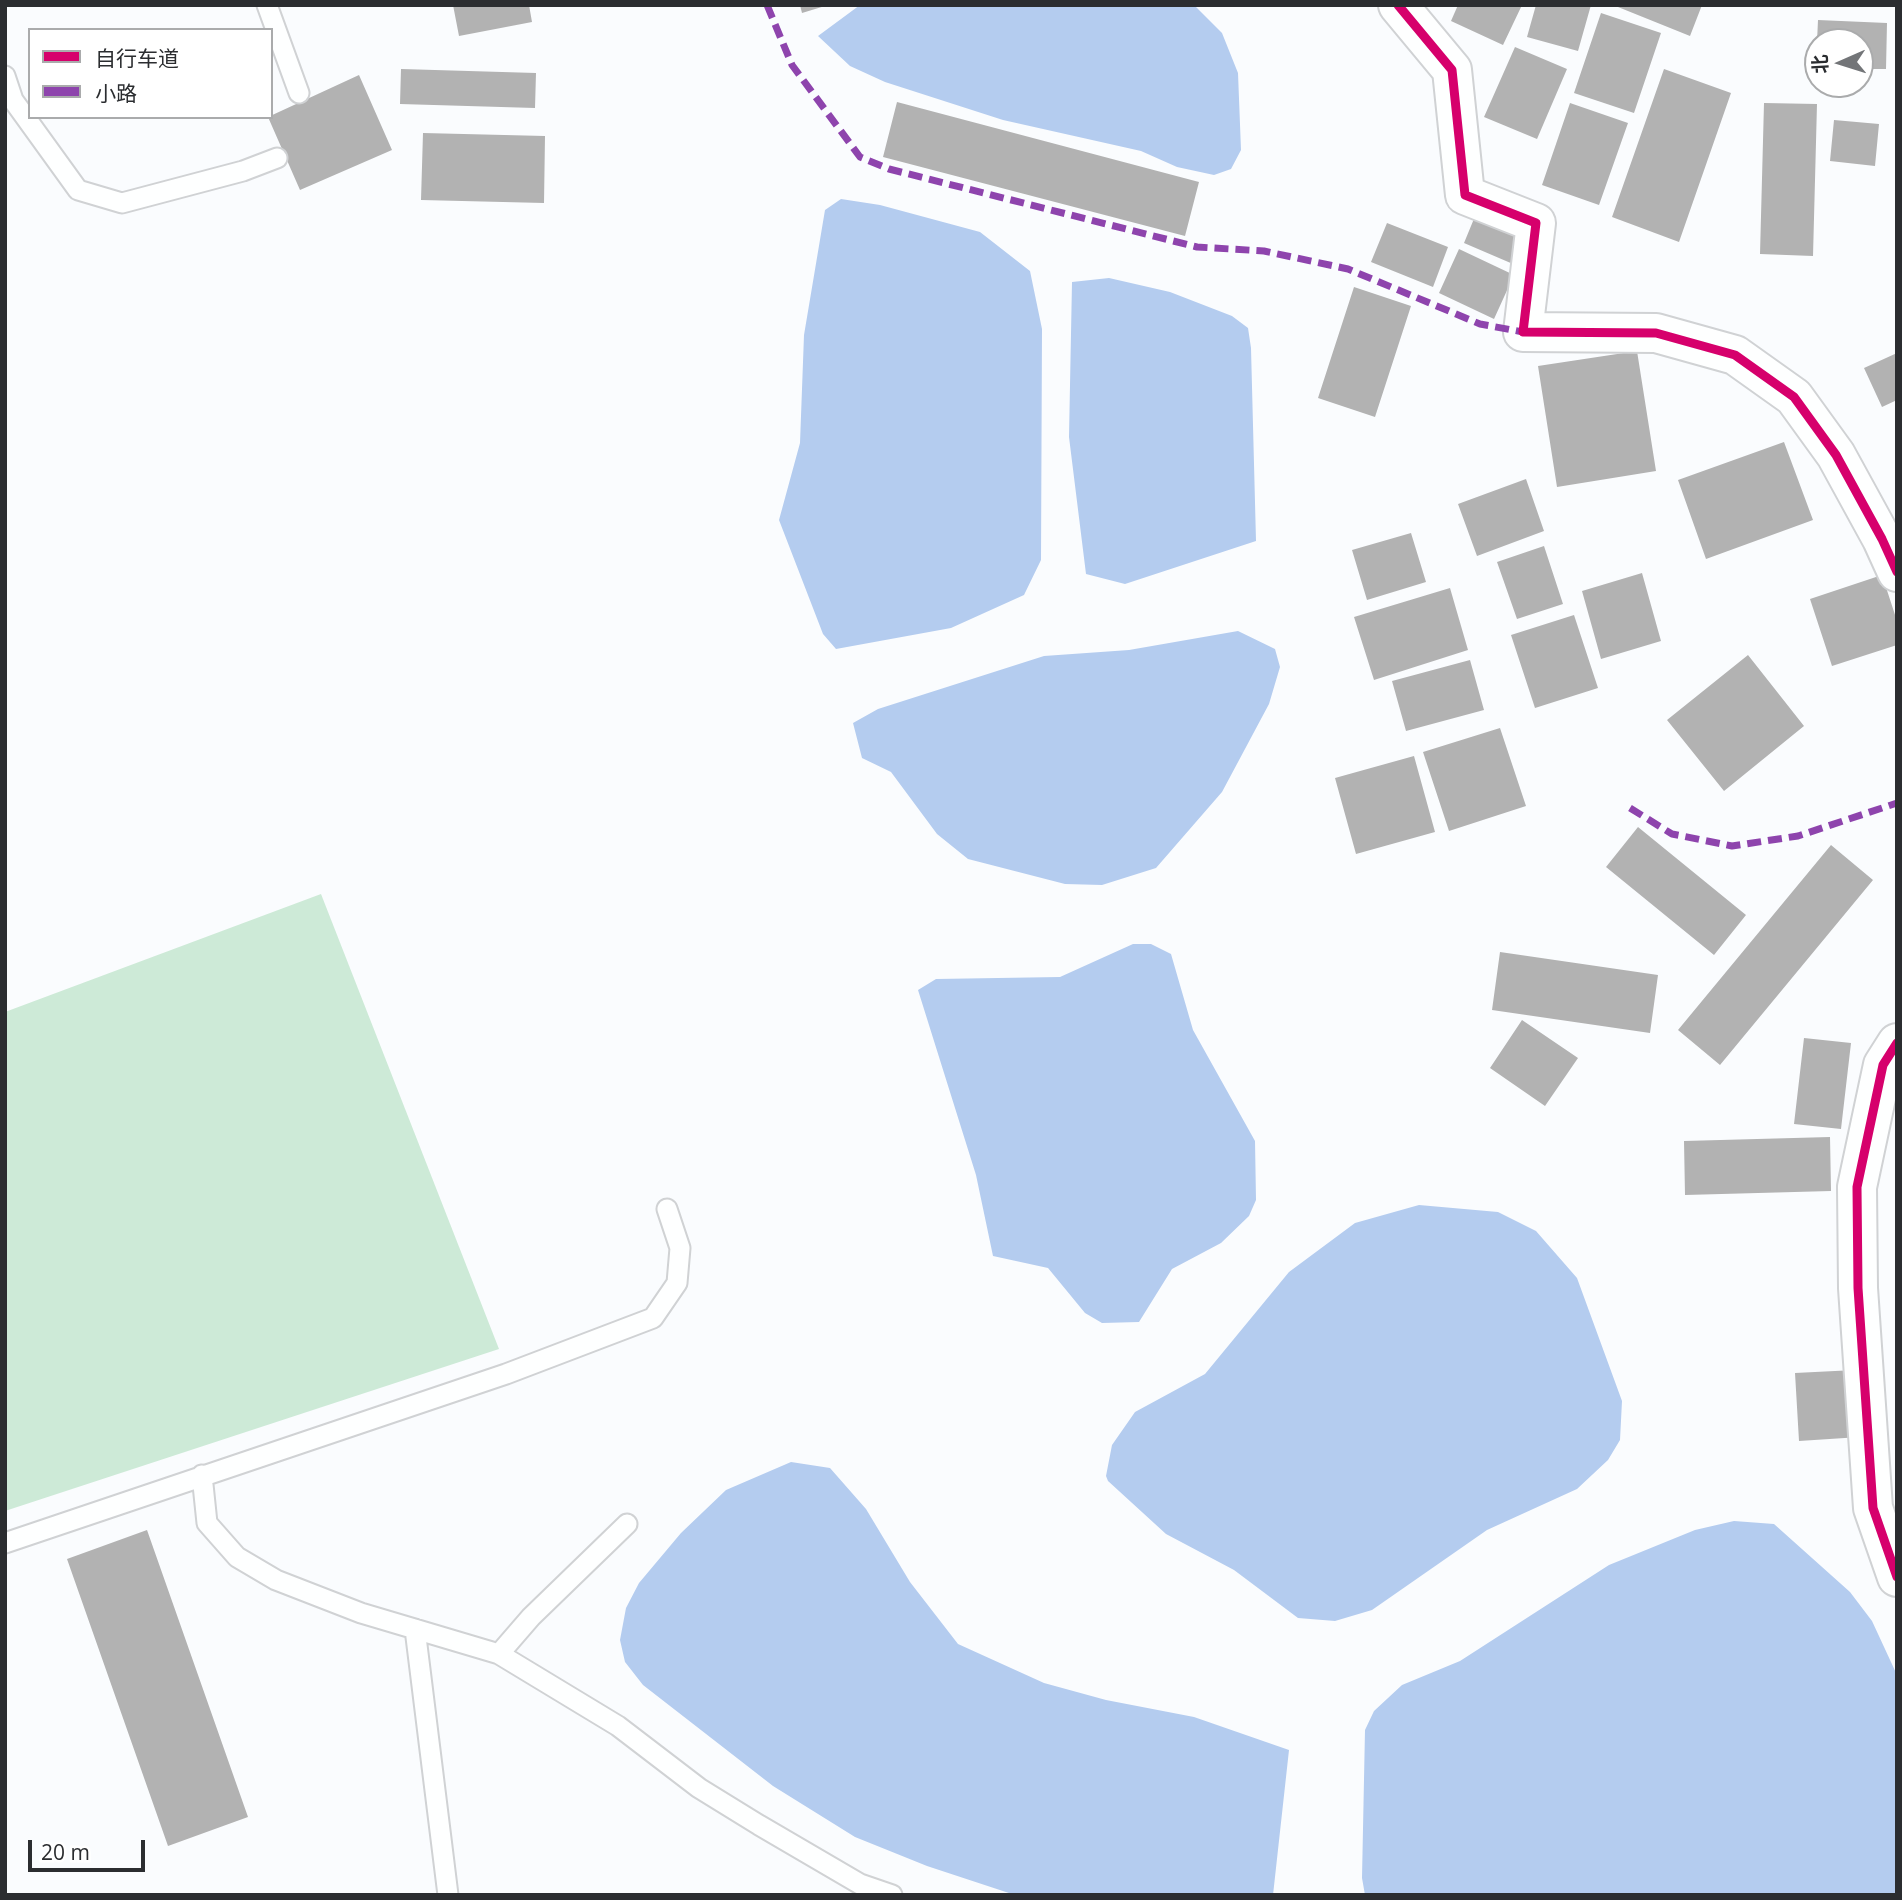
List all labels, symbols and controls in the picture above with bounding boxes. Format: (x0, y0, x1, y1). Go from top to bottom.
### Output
legend (28, 28, 273, 119)
north arrow (1804, 28, 1874, 98)
text: 自行车道 (95, 44, 179, 72)
text: 北 (1807, 54, 1834, 74)
text: 小路 (95, 79, 137, 107)
scale bar (32, 1826, 149, 1870)
text: 20 m (41, 1838, 90, 1866)

